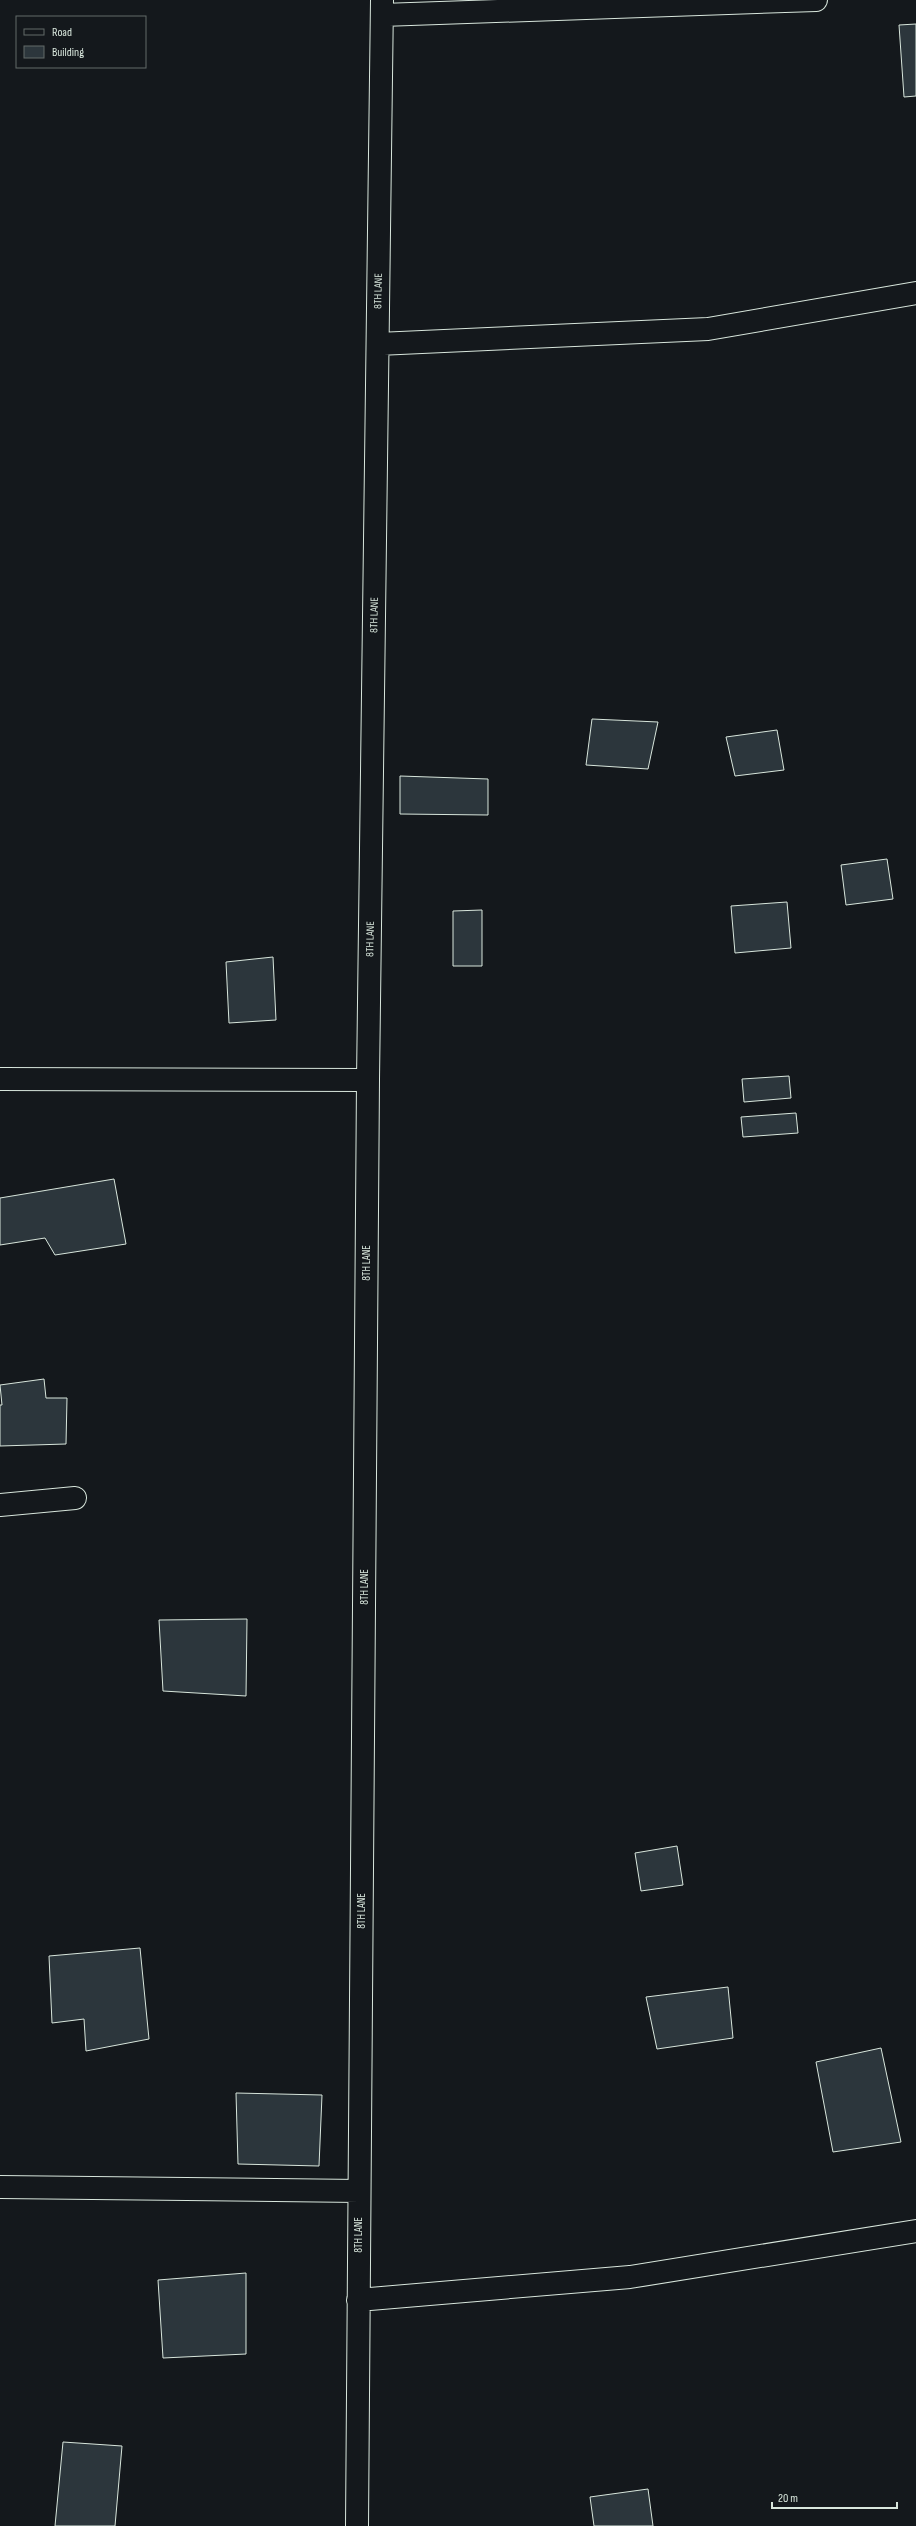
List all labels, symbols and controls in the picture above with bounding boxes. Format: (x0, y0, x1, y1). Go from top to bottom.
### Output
legend (16, 16, 146, 68)
text: Road (52, 25, 72, 40)
text: Building (52, 45, 84, 60)
street label: 8TH LANE (371, 273, 385, 309)
street label: 8TH LANE (367, 597, 381, 633)
street label: 8TH LANE (363, 921, 377, 957)
street label: 8TH LANE (360, 1245, 373, 1281)
street label: 8TH LANE (358, 1569, 371, 1605)
street label: 8TH LANE (355, 1893, 368, 1929)
street label: 8TH LANE (352, 2217, 365, 2253)
scale bar (772, 2484, 897, 2510)
text: 20 m (778, 2491, 798, 2506)

